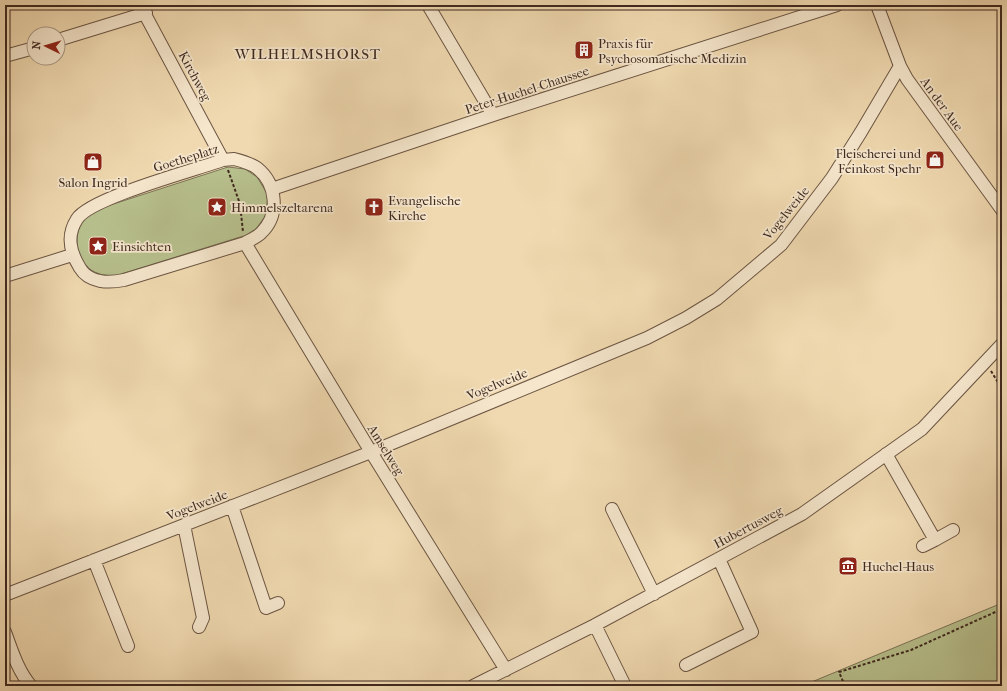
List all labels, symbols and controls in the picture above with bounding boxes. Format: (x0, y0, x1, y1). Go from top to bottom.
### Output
north arrow (26, 26, 66, 66)
place label: Praxis für Psychosomatische Medizin (598, 36, 747, 66)
building icon: Praxis für Psychosomatische Medizin (573, 39, 595, 61)
text: N (30, 40, 43, 50)
district label: WILHELMSHORST (234, 45, 381, 63)
street label: Kirchweg (176, 49, 215, 104)
street label: Peter-Huchel-Chaussee (463, 63, 591, 117)
street label: An der Aue (917, 73, 967, 134)
street label: Goetheplatz (152, 141, 221, 175)
place label: Fleischerei und Feinkost Spehr (836, 146, 922, 176)
shop icon: Fleischerei und Feinkost Spehr (924, 149, 946, 171)
shop icon: Salon Ingrid (82, 151, 104, 173)
place label: Salon Ingrid (58, 175, 128, 190)
street label: Vogelweide (759, 183, 812, 243)
place label: Evangelische Kirche (388, 193, 461, 223)
place icon: Himmelszeltarena (206, 196, 228, 218)
church icon: Evangelische Kirche (363, 196, 385, 218)
place label: Himmelszeltarena (231, 200, 334, 215)
place icon: Einsichten (87, 235, 109, 257)
place label: Einsichten (112, 239, 172, 254)
street label: Vogelweide (464, 365, 530, 403)
street label: Amselweg (364, 421, 408, 479)
street label: Vogelweide (163, 486, 230, 524)
street label: Hubertusweg (711, 502, 786, 551)
museum icon: Huchel-Haus (837, 555, 859, 577)
place label: Huchel-Haus (862, 559, 934, 574)

